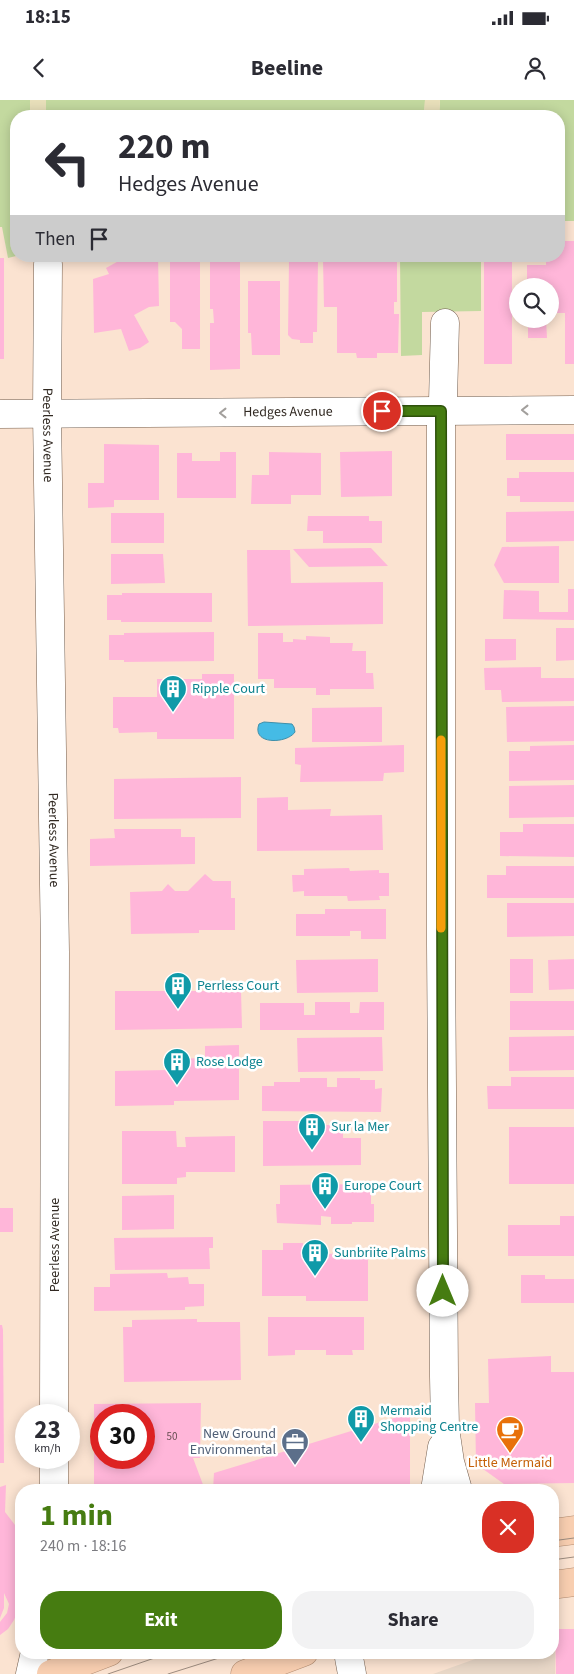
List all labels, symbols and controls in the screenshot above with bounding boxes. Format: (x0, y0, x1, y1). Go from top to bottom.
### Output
text: 18:15 (25, 4, 71, 31)
text: Beeline (251, 52, 323, 84)
icon: back (25, 54, 53, 82)
icon: person (521, 54, 549, 82)
text: 220 m (118, 122, 210, 172)
icon: left (35, 130, 100, 195)
text: Hedges Avenue (118, 168, 259, 200)
icon: arrive (85, 225, 113, 253)
text: Then (35, 226, 75, 253)
map controls (509, 278, 559, 328)
button: search (509, 278, 559, 328)
street label: Peerless Avenue (37, 388, 58, 483)
pin (361, 390, 403, 432)
icon: arrive (368, 397, 396, 425)
street label: Hedges Avenue (243, 402, 333, 422)
one-way arrow (521, 405, 529, 415)
one-way arrow (219, 407, 227, 418)
building icon: Ripple Court (158, 674, 188, 713)
place label: Ripple Court (192, 679, 265, 699)
street label: Peerless Avenue (43, 792, 64, 887)
building icon: Perrless Court (163, 971, 193, 1010)
place label: Perrless Court (197, 976, 279, 996)
building icon: Rose Lodge (162, 1047, 192, 1086)
place label: Rose Lodge (196, 1052, 263, 1072)
building icon: Sur la Mer (297, 1112, 327, 1151)
place label: Sur la Mer (331, 1117, 389, 1137)
building icon: Europe Court (310, 1171, 340, 1210)
place label: Europe Court (344, 1176, 422, 1196)
street label: Peerless Avenue (45, 1198, 65, 1292)
building icon: Sunbriite Palms (300, 1238, 330, 1277)
place label: Sunbriite Palms (334, 1243, 426, 1263)
position arrow (416, 1264, 468, 1316)
place label: Mermaid Shopping Centre (380, 1401, 478, 1437)
speed limit sign: 30 (90, 1404, 155, 1469)
building icon: Mermaid Shopping Centre (346, 1404, 376, 1443)
text: 23 (34, 1412, 61, 1448)
cafe icon: Little Mermaid (495, 1415, 525, 1454)
place label: New Ground Environmental (190, 1424, 276, 1460)
office icon: New Ground Environmental (280, 1427, 310, 1466)
house number: 50 (167, 1429, 177, 1444)
text: km/h (34, 1440, 61, 1457)
place label: Little Mermaid (468, 1453, 552, 1473)
text: 1 min (40, 1494, 113, 1537)
button: close (482, 1501, 534, 1553)
text: 240 m · 18:16 (40, 1535, 127, 1557)
button: Exit (40, 1591, 282, 1649)
button: Share (292, 1591, 534, 1649)

